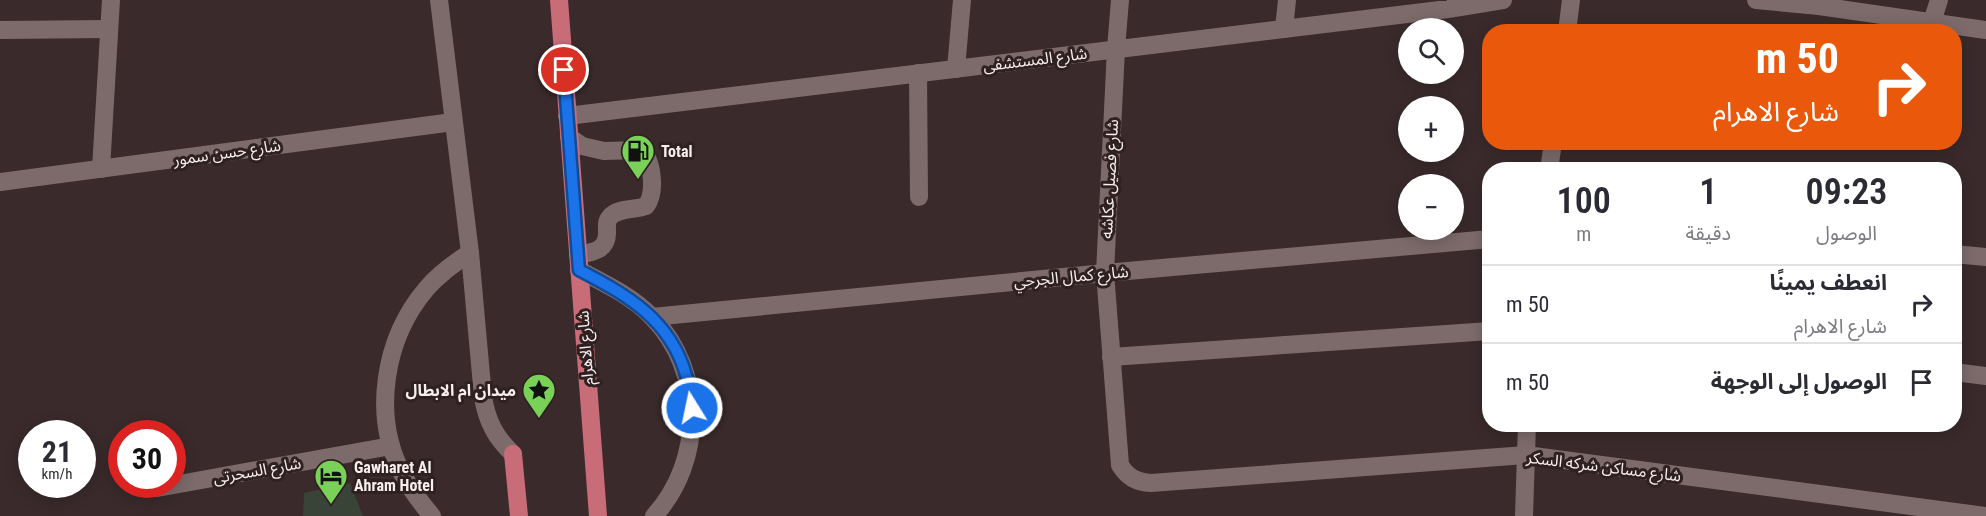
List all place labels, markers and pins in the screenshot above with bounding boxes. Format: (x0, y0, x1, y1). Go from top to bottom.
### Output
pin (538, 44, 589, 95)
fuel station icon: Total (620, 133, 656, 180)
place label: Total (661, 142, 693, 161)
place icon: ميدان ام الابطال (521, 372, 557, 419)
place label: ميدان ام الابطال (406, 381, 516, 402)
hotel icon: Gawharet Al Ahram Hotel (313, 458, 349, 505)
place label: Gawharet Al Ahram Hotel (354, 458, 434, 495)

